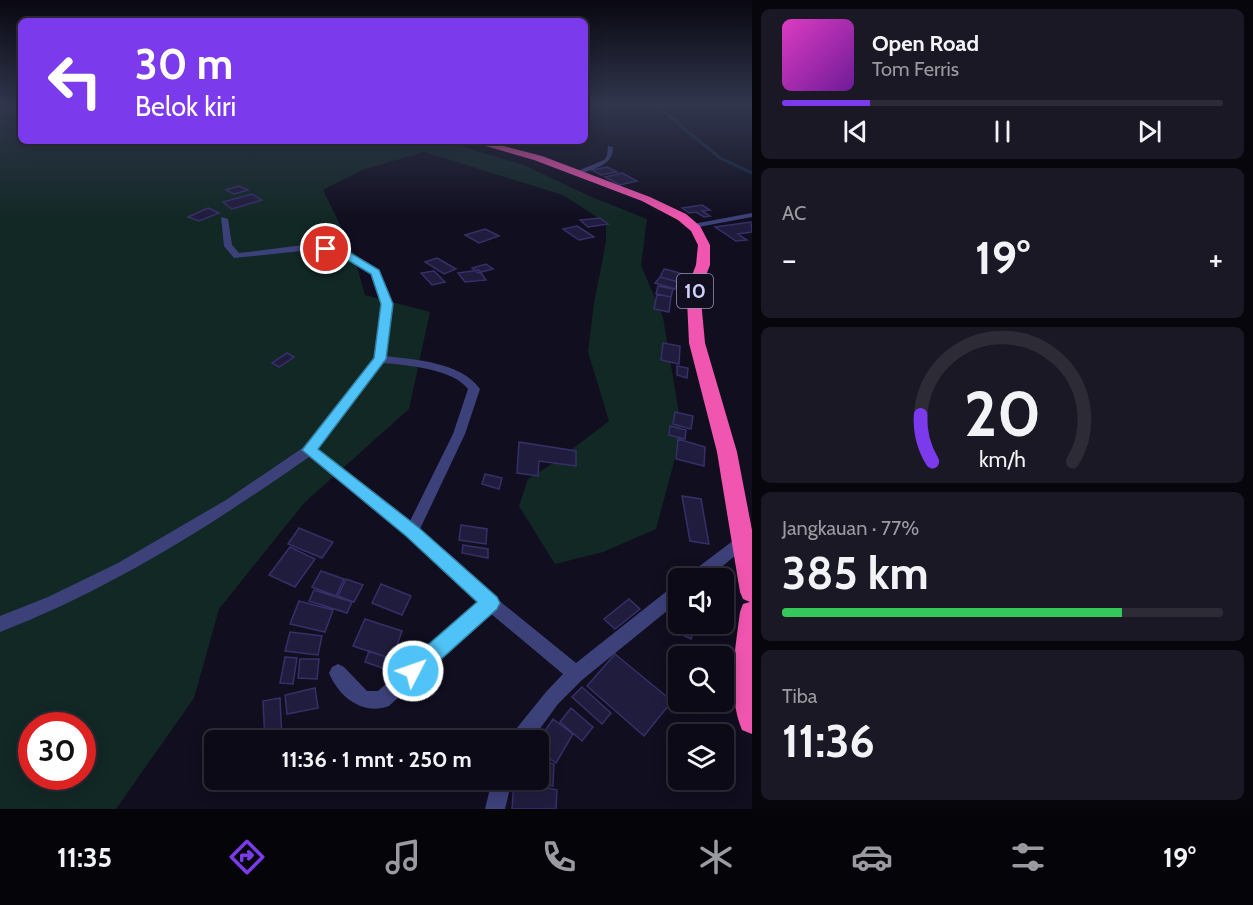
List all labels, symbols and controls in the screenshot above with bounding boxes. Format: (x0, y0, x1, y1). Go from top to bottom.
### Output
text: Open Road (872, 30, 979, 57)
text: 30 m (135, 38, 233, 90)
icon: left (36, 42, 114, 120)
text: Tom Ferris (872, 57, 959, 81)
text: Belok kiri (135, 90, 236, 123)
icon: previous (839, 115, 872, 148)
icon: pause (986, 115, 1019, 148)
icon: next (1133, 115, 1166, 148)
text: AC (782, 201, 806, 225)
pin (300, 223, 351, 274)
text: 19° (975, 231, 1030, 285)
icon: arrive (309, 232, 342, 265)
text: − (782, 239, 797, 279)
text: + (1208, 239, 1223, 279)
road number: 10 (677, 274, 713, 308)
text: 20 (964, 376, 1041, 452)
text: km/h (979, 446, 1026, 472)
text: Jangkauan · 77% (782, 516, 919, 540)
text: 385 km (782, 546, 929, 600)
map controls (668, 568, 734, 790)
button: sound (668, 568, 734, 634)
position arrow (381, 639, 445, 703)
button: search (668, 646, 734, 712)
text: Tiba (782, 684, 817, 708)
speed limit sign: 30 (18, 712, 96, 790)
text: 11:36 (782, 714, 875, 768)
button: layers (668, 724, 734, 790)
text: 11:36 · 1 mnt · 250 m (281, 746, 472, 773)
icon: directions (226, 836, 268, 878)
icon: music (382, 836, 424, 878)
icon: phone (538, 836, 580, 878)
icon: climate (695, 836, 737, 878)
icon: car (851, 836, 893, 878)
icon: filters (1007, 836, 1049, 878)
text: 11:35 (57, 841, 112, 874)
text: 19° (1163, 841, 1196, 874)

